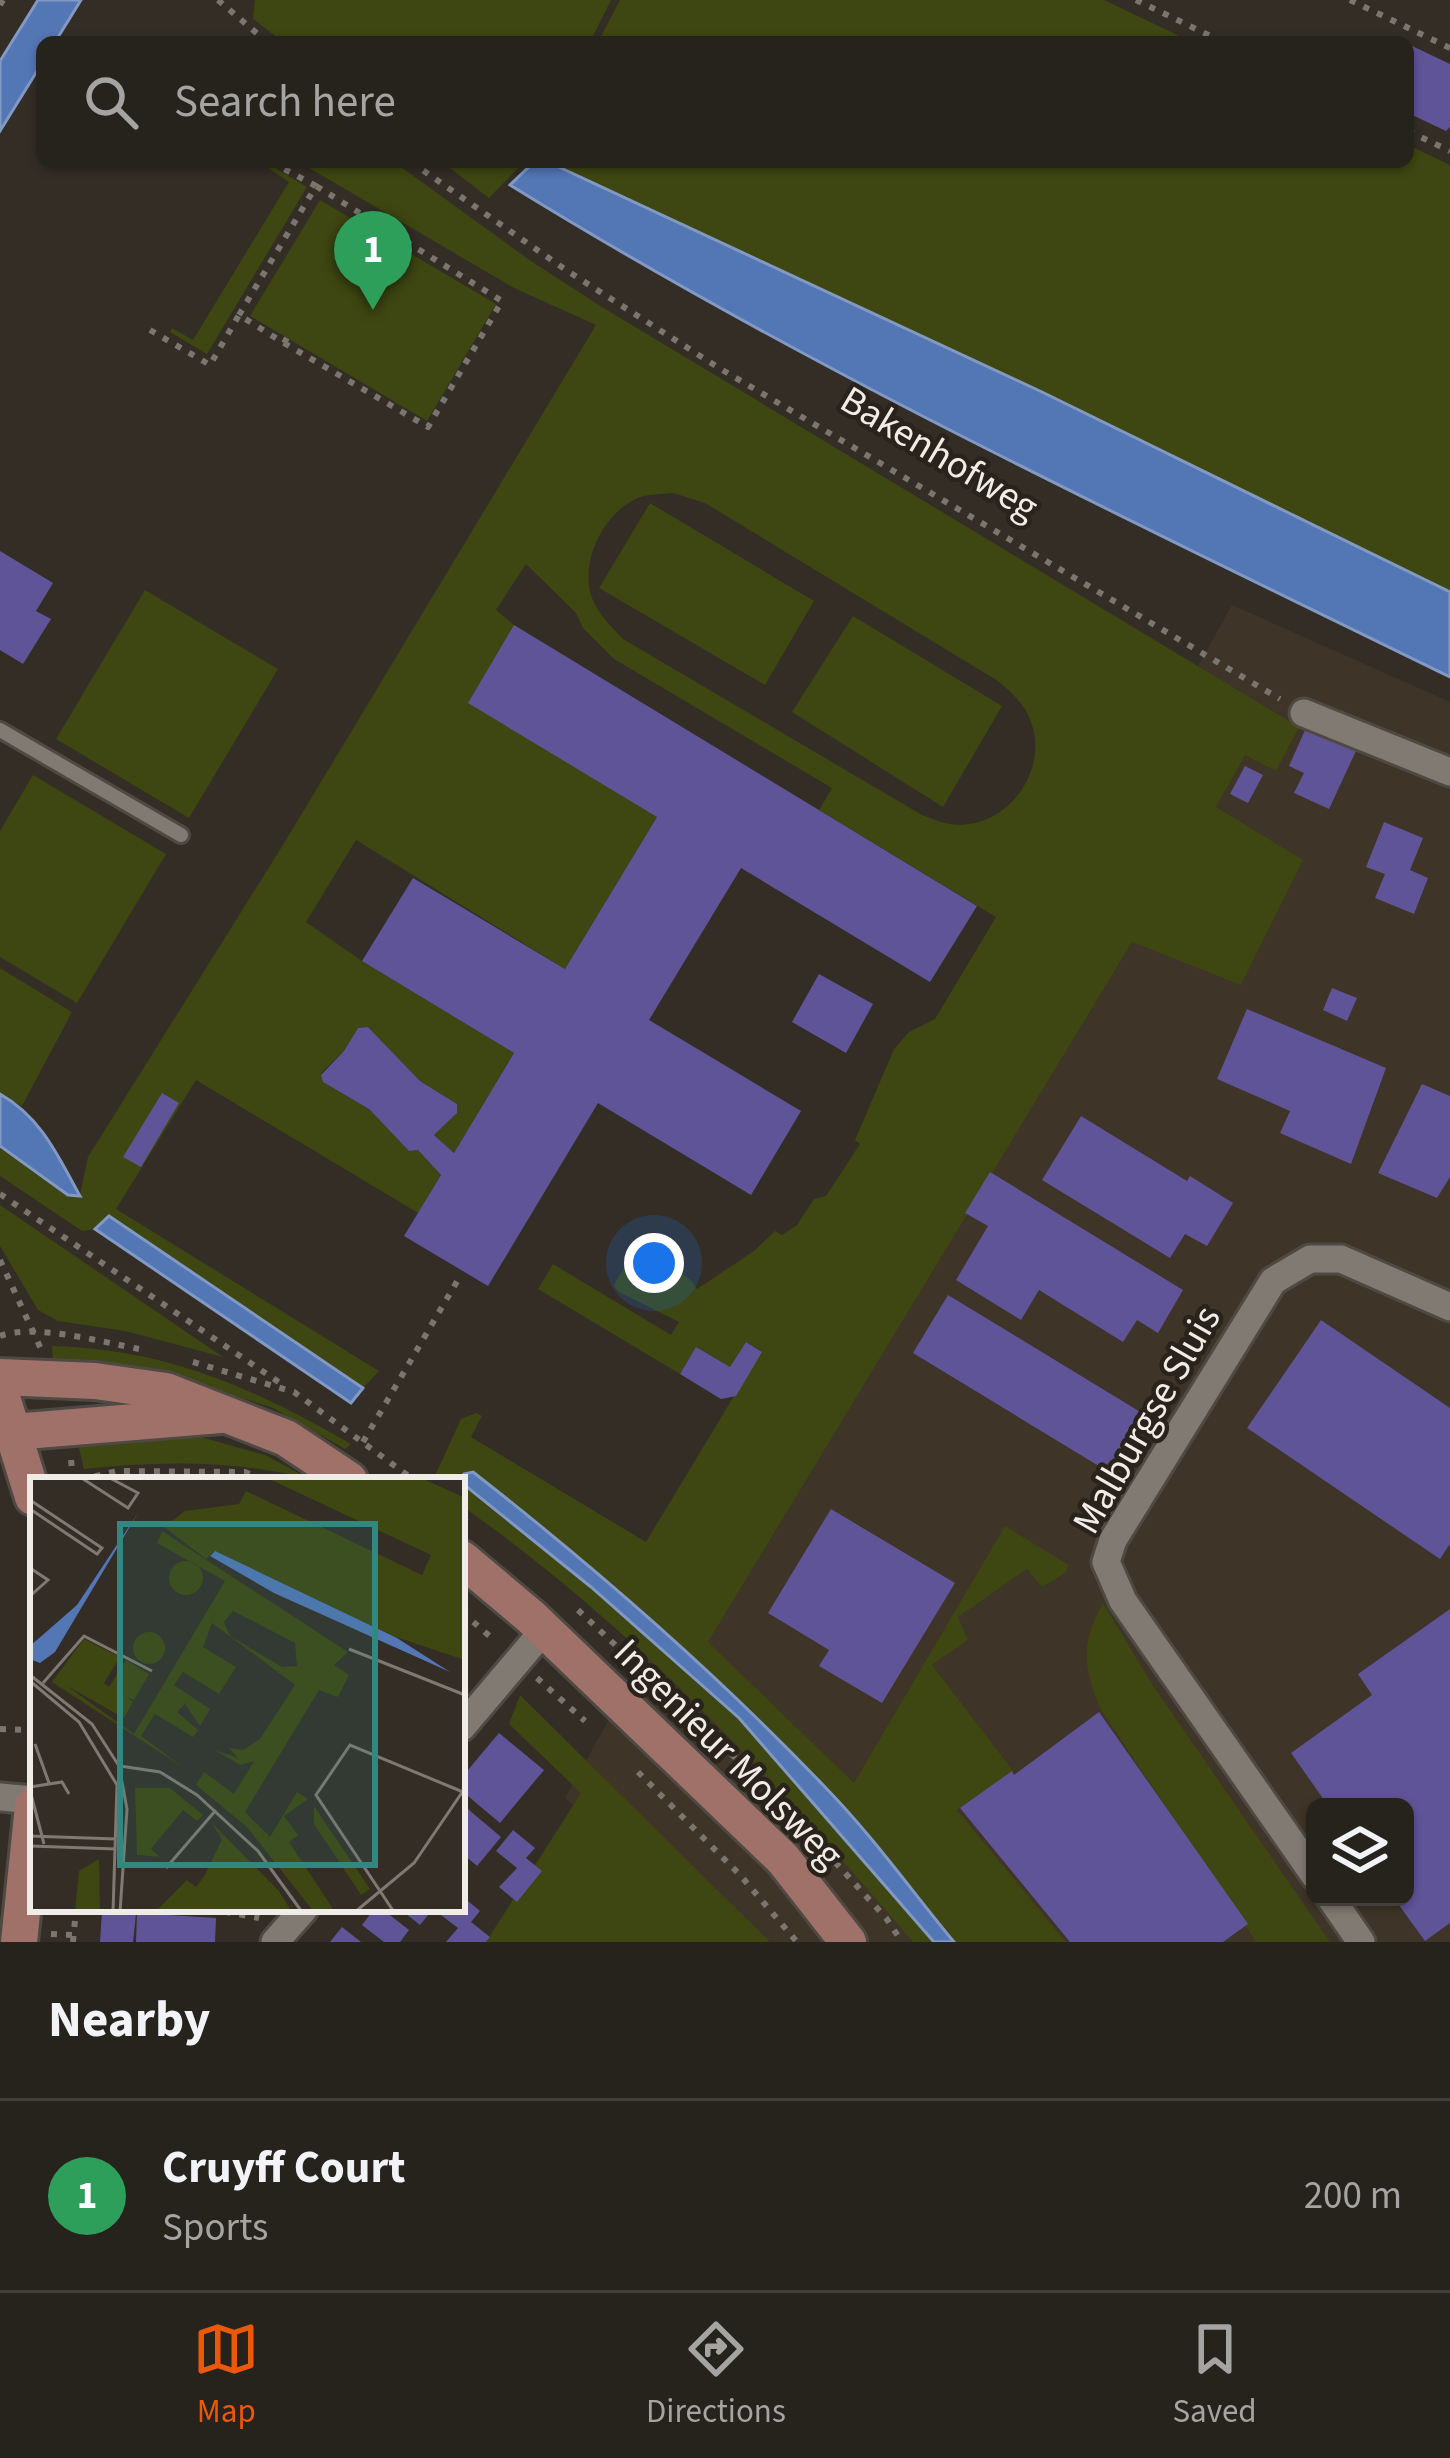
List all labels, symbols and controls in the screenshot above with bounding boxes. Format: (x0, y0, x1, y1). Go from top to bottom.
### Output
search box (36, 36, 1414, 168)
icon: search (78, 69, 144, 135)
text: Search here (174, 70, 396, 134)
pin: 1 (334, 211, 412, 310)
street label: Bakenhofweg (829, 373, 1049, 535)
your location (624, 1233, 684, 1293)
street label: Malburgse Sluis (1059, 1296, 1235, 1544)
inset map (30, 1477, 465, 1912)
street label: Ingenieur Molsweg (600, 1626, 856, 1882)
map controls (1306, 1798, 1414, 1906)
button: layers (1306, 1798, 1414, 1906)
text: Nearby (48, 1984, 210, 2056)
text: Cruyff Court (162, 2136, 406, 2200)
text: 1 (77, 2168, 97, 2224)
text: 200 m (1304, 2168, 1402, 2224)
text: Sports (162, 2200, 268, 2256)
tab: Map (193, 2316, 259, 2435)
tab: Directions (646, 2316, 786, 2435)
tab: Saved (1172, 2316, 1257, 2435)

